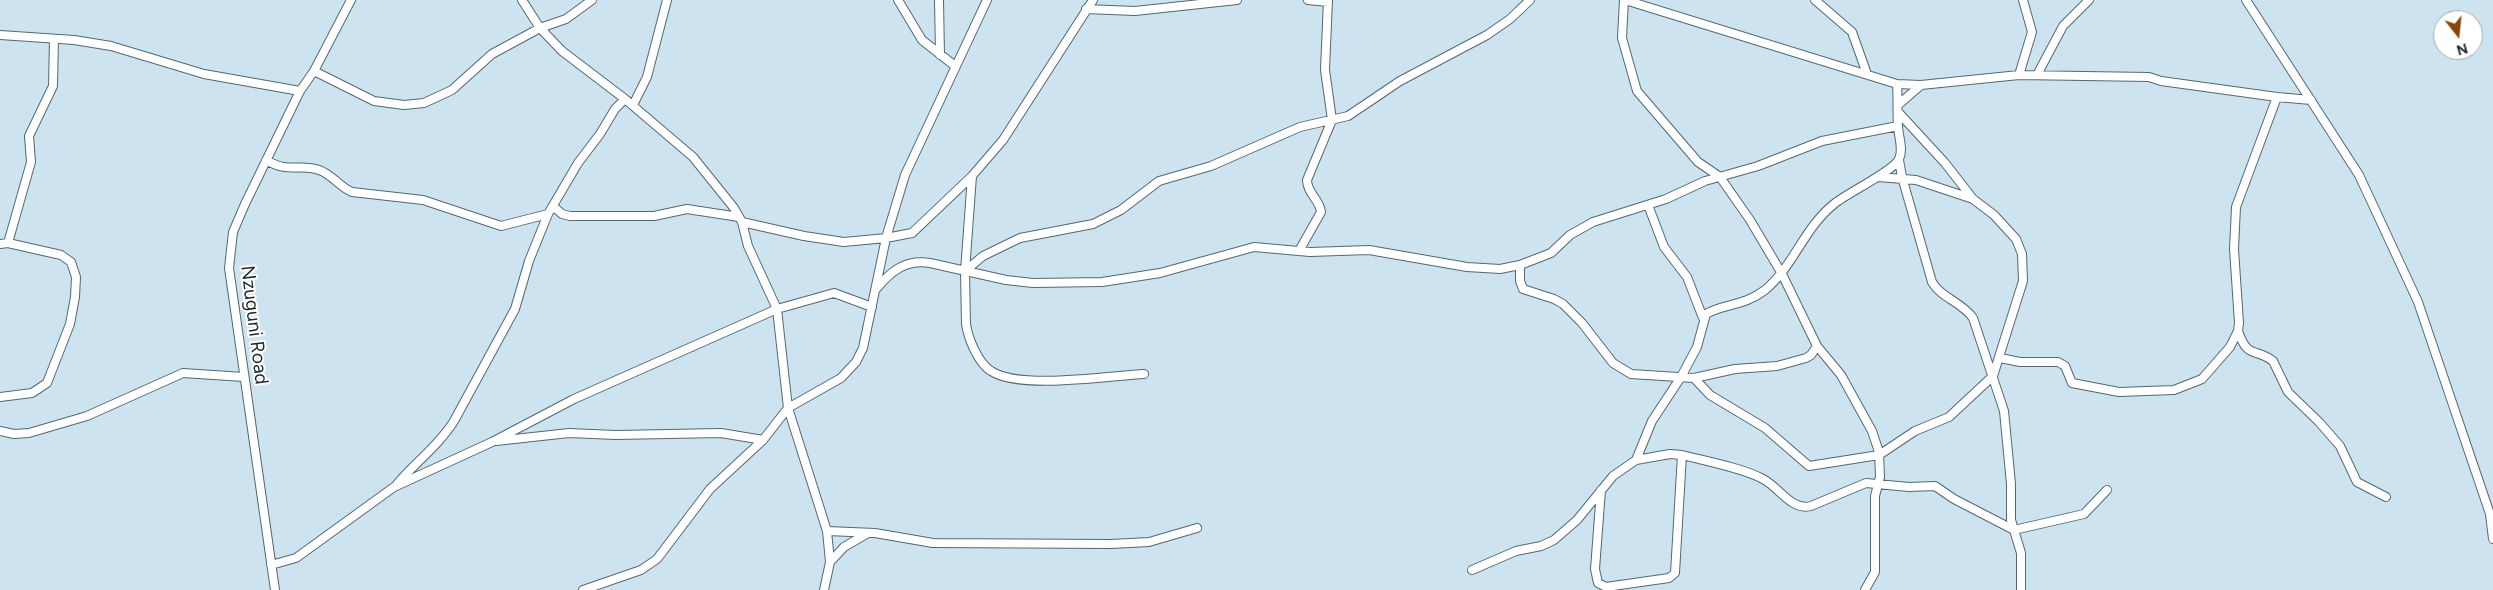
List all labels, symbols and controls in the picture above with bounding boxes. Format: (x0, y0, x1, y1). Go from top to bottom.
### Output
north arrow (2433, 10, 2483, 60)
text: N (2454, 39, 2470, 59)
street label: Nzuguni Road (235, 264, 273, 386)

